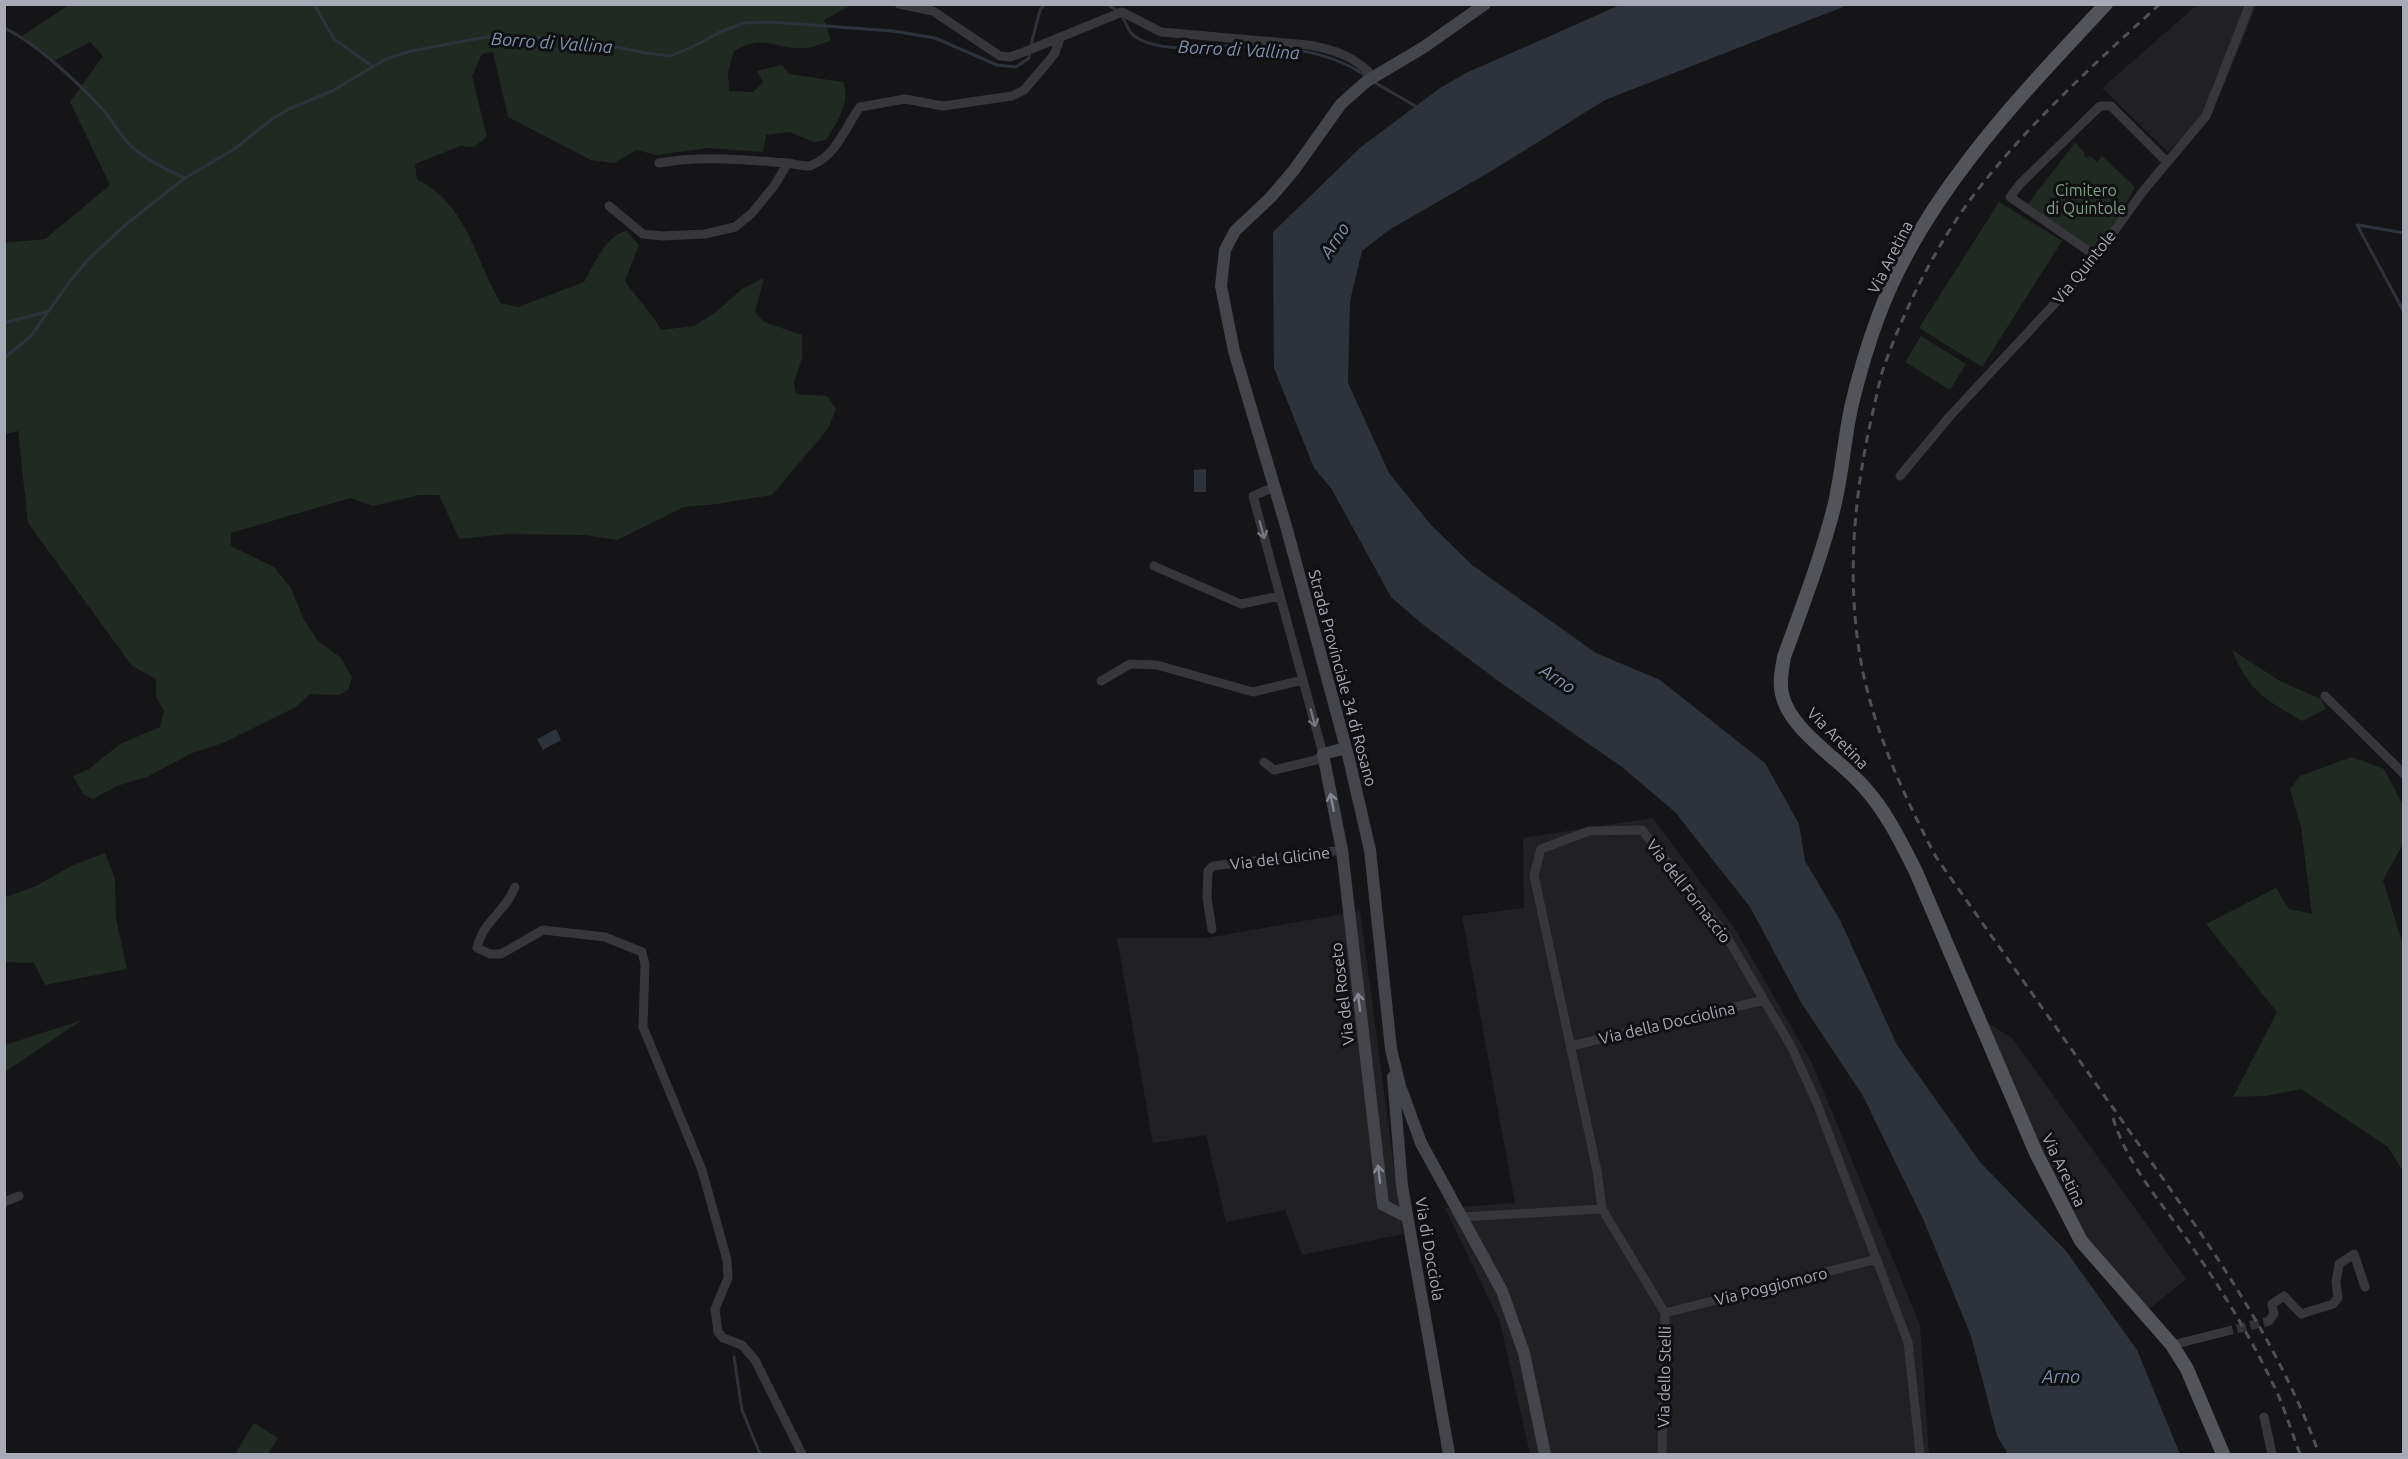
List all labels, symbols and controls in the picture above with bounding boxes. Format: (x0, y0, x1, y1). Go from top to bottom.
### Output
water label: Borro di Vallina (491, 28, 614, 56)
water label: Borro di Vallina (1178, 36, 1301, 62)
park label: Cimitero di Quintole (2046, 181, 2126, 217)
water label: Arno (1315, 218, 1353, 262)
street label: Via Aretina (1864, 218, 1916, 296)
street label: Via Quintole (2049, 226, 2119, 308)
one-way arrow (1257, 520, 1268, 539)
street label: Strada Provinciale 34 di Rosano (1305, 568, 1381, 788)
water label: Arno (1536, 659, 1580, 697)
street label: Via Aretina (1804, 704, 1872, 772)
one-way arrow (1308, 708, 1320, 727)
one-way arrow (1326, 793, 1337, 813)
street label: Via dell Fornaccio (1643, 836, 1735, 946)
street label: Via del Glicine (1229, 843, 1331, 873)
street label: Via del Roseto (1327, 942, 1357, 1046)
one-way arrow (1354, 993, 1365, 1013)
street label: Via della Docciolina (1597, 999, 1737, 1047)
street label: Via Aretina (2039, 1130, 2089, 1210)
one-way arrow (1374, 1164, 1385, 1184)
street label: Via di Docciola (1412, 1196, 1448, 1302)
street label: Via Poggiomoro (1713, 1263, 1829, 1309)
street label: Via dello Stelli (1654, 1326, 1674, 1428)
water label: Arno (2041, 1366, 2080, 1386)

